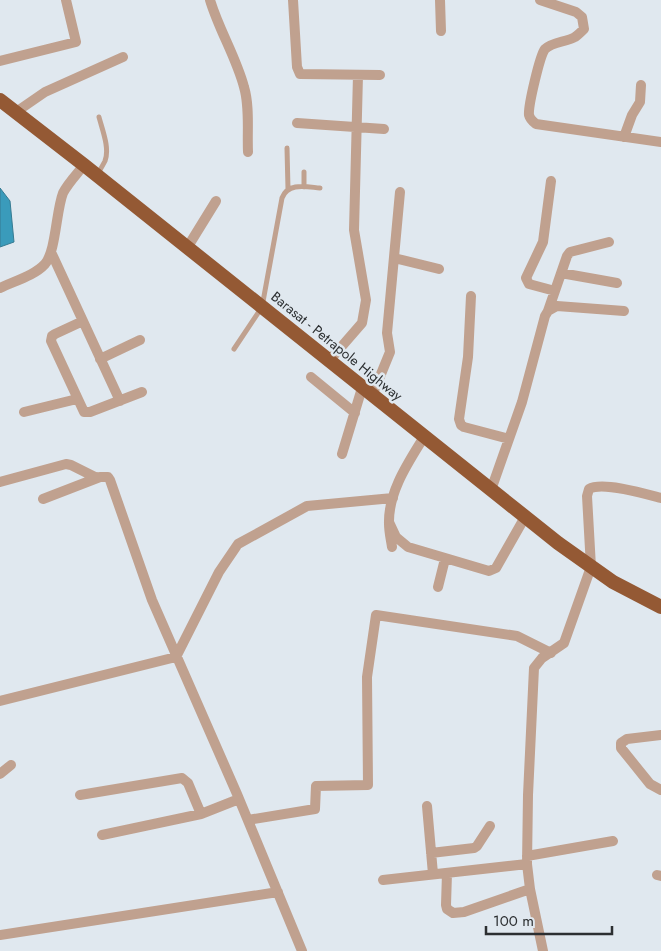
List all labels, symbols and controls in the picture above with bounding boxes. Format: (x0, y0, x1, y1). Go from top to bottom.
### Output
street label: Barasat - Petrapole Highway (267, 287, 408, 406)
scale bar (486, 904, 612, 936)
text: 100 m (493, 910, 534, 932)

